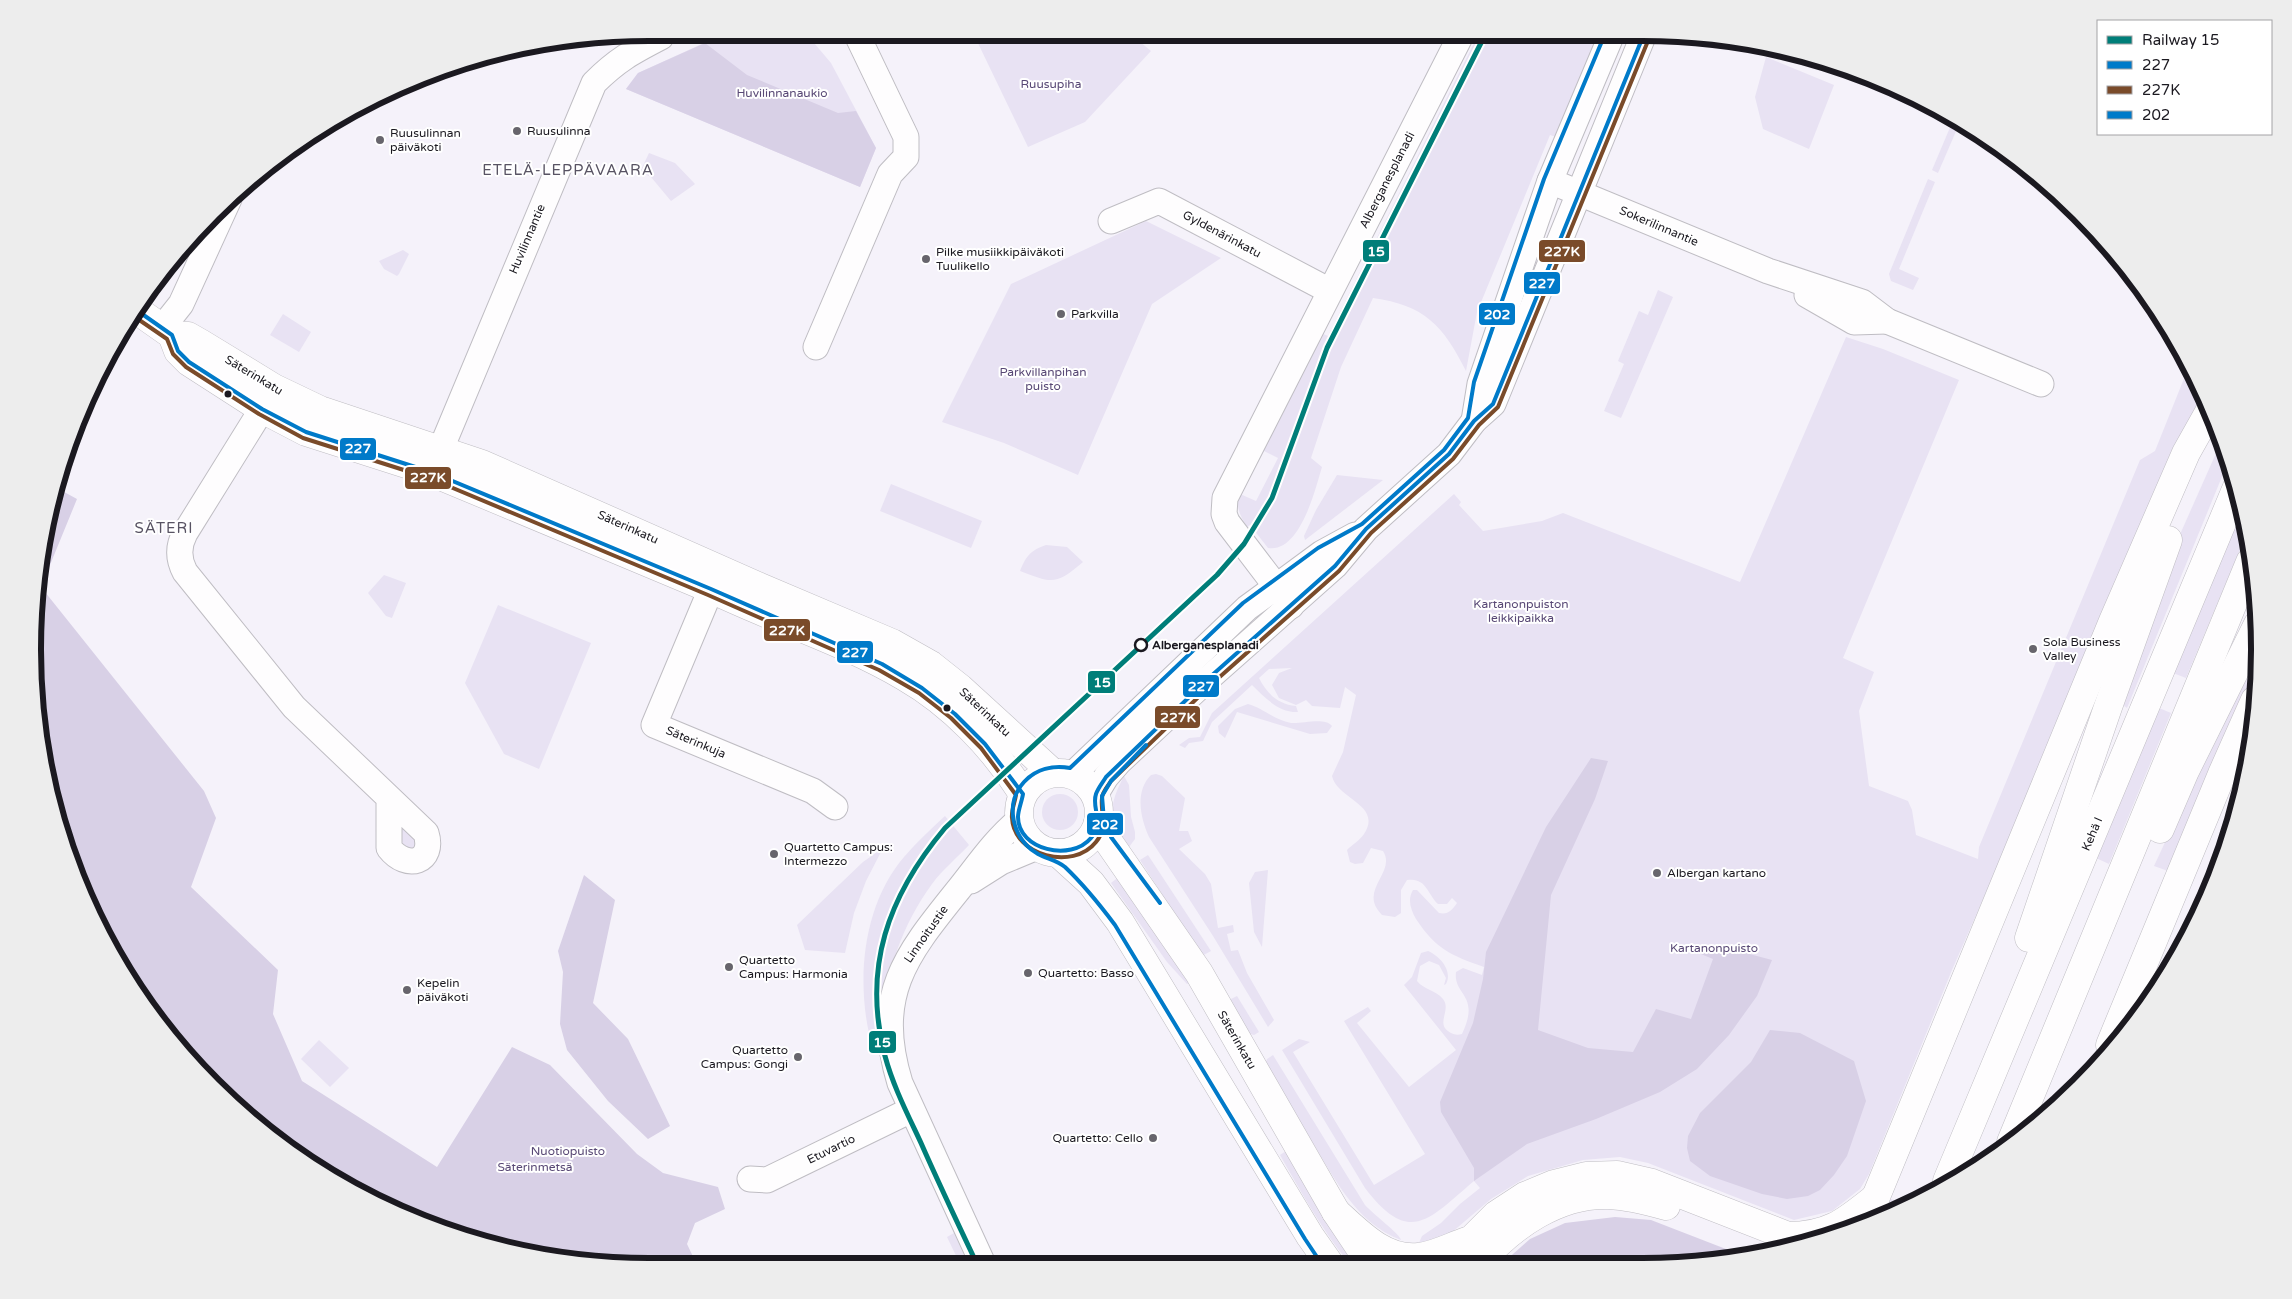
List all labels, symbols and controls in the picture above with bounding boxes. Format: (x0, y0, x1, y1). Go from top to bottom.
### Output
legend (2097, 20, 2272, 135)
text: Railway 15 (2142, 31, 2219, 49)
text: 227 (2142, 56, 2170, 74)
park label: Ruusupiha (1021, 77, 1081, 91)
text: 227K (2142, 81, 2180, 99)
park label: Huvilinnanaukio (736, 86, 828, 100)
text: 202 (2142, 106, 2170, 124)
place label: Ruusulinna (527, 124, 591, 138)
marker: Ruusulinna (511, 125, 523, 137)
place label: Ruusulinnan päiväkoti (390, 126, 461, 154)
street label: Alberganesplanadi (1357, 129, 1417, 231)
marker: Ruusulinnan päiväkoti (374, 134, 386, 146)
district label: ETELÄ-LEPPÄVAARA (482, 161, 654, 179)
street label: Huvilinnantie (506, 202, 548, 276)
street label: Sokerilinnantie (1617, 203, 1701, 249)
street label: Gyldenärinkatu (1180, 207, 1264, 261)
line badge: 15 (1362, 239, 1390, 263)
line badge: 227K (1538, 239, 1586, 263)
text: 15 (1367, 243, 1385, 260)
text: 227K (1544, 243, 1580, 260)
place label: Pilke musiikkipäiväkoti Tuulikello (936, 245, 1064, 273)
marker: Pilke musiikkipäiväkoti Tuulikello (920, 253, 932, 265)
line badge: 227 (1523, 271, 1561, 295)
text: 227 (1529, 275, 1555, 292)
line badge: 202 (1478, 302, 1516, 326)
text: 202 (1484, 306, 1510, 323)
place label: Parkvilla (1071, 307, 1119, 321)
marker: Parkvilla (1055, 308, 1067, 320)
street label: Säterinkatu (222, 352, 286, 398)
park label: Parkvillanpihan puisto (1000, 365, 1086, 393)
unlabelled marker (223, 389, 233, 399)
line badge: 227 (339, 437, 377, 461)
text: 227 (345, 440, 371, 457)
line badge: 227K (404, 466, 452, 490)
text: 227K (410, 469, 446, 486)
street label: Säterinkatu (595, 507, 661, 547)
district label: SÄTERI (134, 519, 194, 537)
park label: Kartanonpuiston leikkipaikka (1473, 597, 1569, 625)
line badge: 227K (763, 618, 811, 642)
text: 227K (769, 622, 805, 639)
place label: Sola Business Valley (2043, 635, 2121, 663)
marker: Alberganesplanadi (1134, 638, 1148, 652)
place label: Alberganesplanadi (1152, 638, 1259, 653)
line badge: 227 (836, 640, 874, 664)
marker: Sola Business Valley (2027, 643, 2039, 655)
text: 227 (842, 644, 868, 661)
line badge: 15 (1087, 670, 1116, 694)
text: 15 (1093, 674, 1111, 691)
line badge: 227 (1182, 674, 1220, 698)
text: 227 (1188, 678, 1214, 695)
street label: Säterinkatu (956, 685, 1014, 739)
unlabelled marker (942, 703, 952, 713)
line badge: 227K (1154, 705, 1201, 729)
text: 227K (1160, 709, 1196, 726)
street label: Säterinkuja (664, 723, 728, 761)
line badge: 202 (1086, 812, 1124, 836)
street label: Kehä I (2079, 815, 2105, 853)
text: 202 (1092, 816, 1118, 833)
place label: Quartetto Campus: Intermezzo (784, 840, 893, 868)
marker: Quartetto Campus: Intermezzo (768, 848, 780, 860)
place label: Albergan kartano (1667, 866, 1766, 880)
marker: Albergan kartano (1651, 867, 1663, 879)
street label: Linnoitustie (901, 902, 951, 965)
park label: Kartanonpuisto (1670, 941, 1758, 955)
place label: Quartetto Campus: Harmonia (739, 953, 848, 981)
marker: Quartetto Campus: Harmonia (723, 961, 735, 973)
place label: Quartetto: Basso (1038, 966, 1134, 980)
marker: Quartetto: Basso (1022, 967, 1034, 979)
place label: Kepelin päiväkoti (417, 976, 469, 1004)
marker: Kepelin päiväkoti (401, 984, 413, 996)
street label: Säterinkatu (1215, 1008, 1259, 1072)
line badge: 15 (868, 1030, 897, 1054)
text: 15 (873, 1034, 891, 1051)
place label: Quartetto Campus: Gongi (701, 1043, 788, 1071)
marker: Quartetto Campus: Gongi (792, 1051, 804, 1063)
street label: Etuvartio (805, 1131, 857, 1167)
place label: Quartetto: Cello (1053, 1131, 1143, 1145)
marker: Quartetto: Cello (1147, 1132, 1159, 1144)
park label: Nuotiopuisto (531, 1144, 605, 1158)
park label: Säterinmetsä (497, 1160, 573, 1174)

